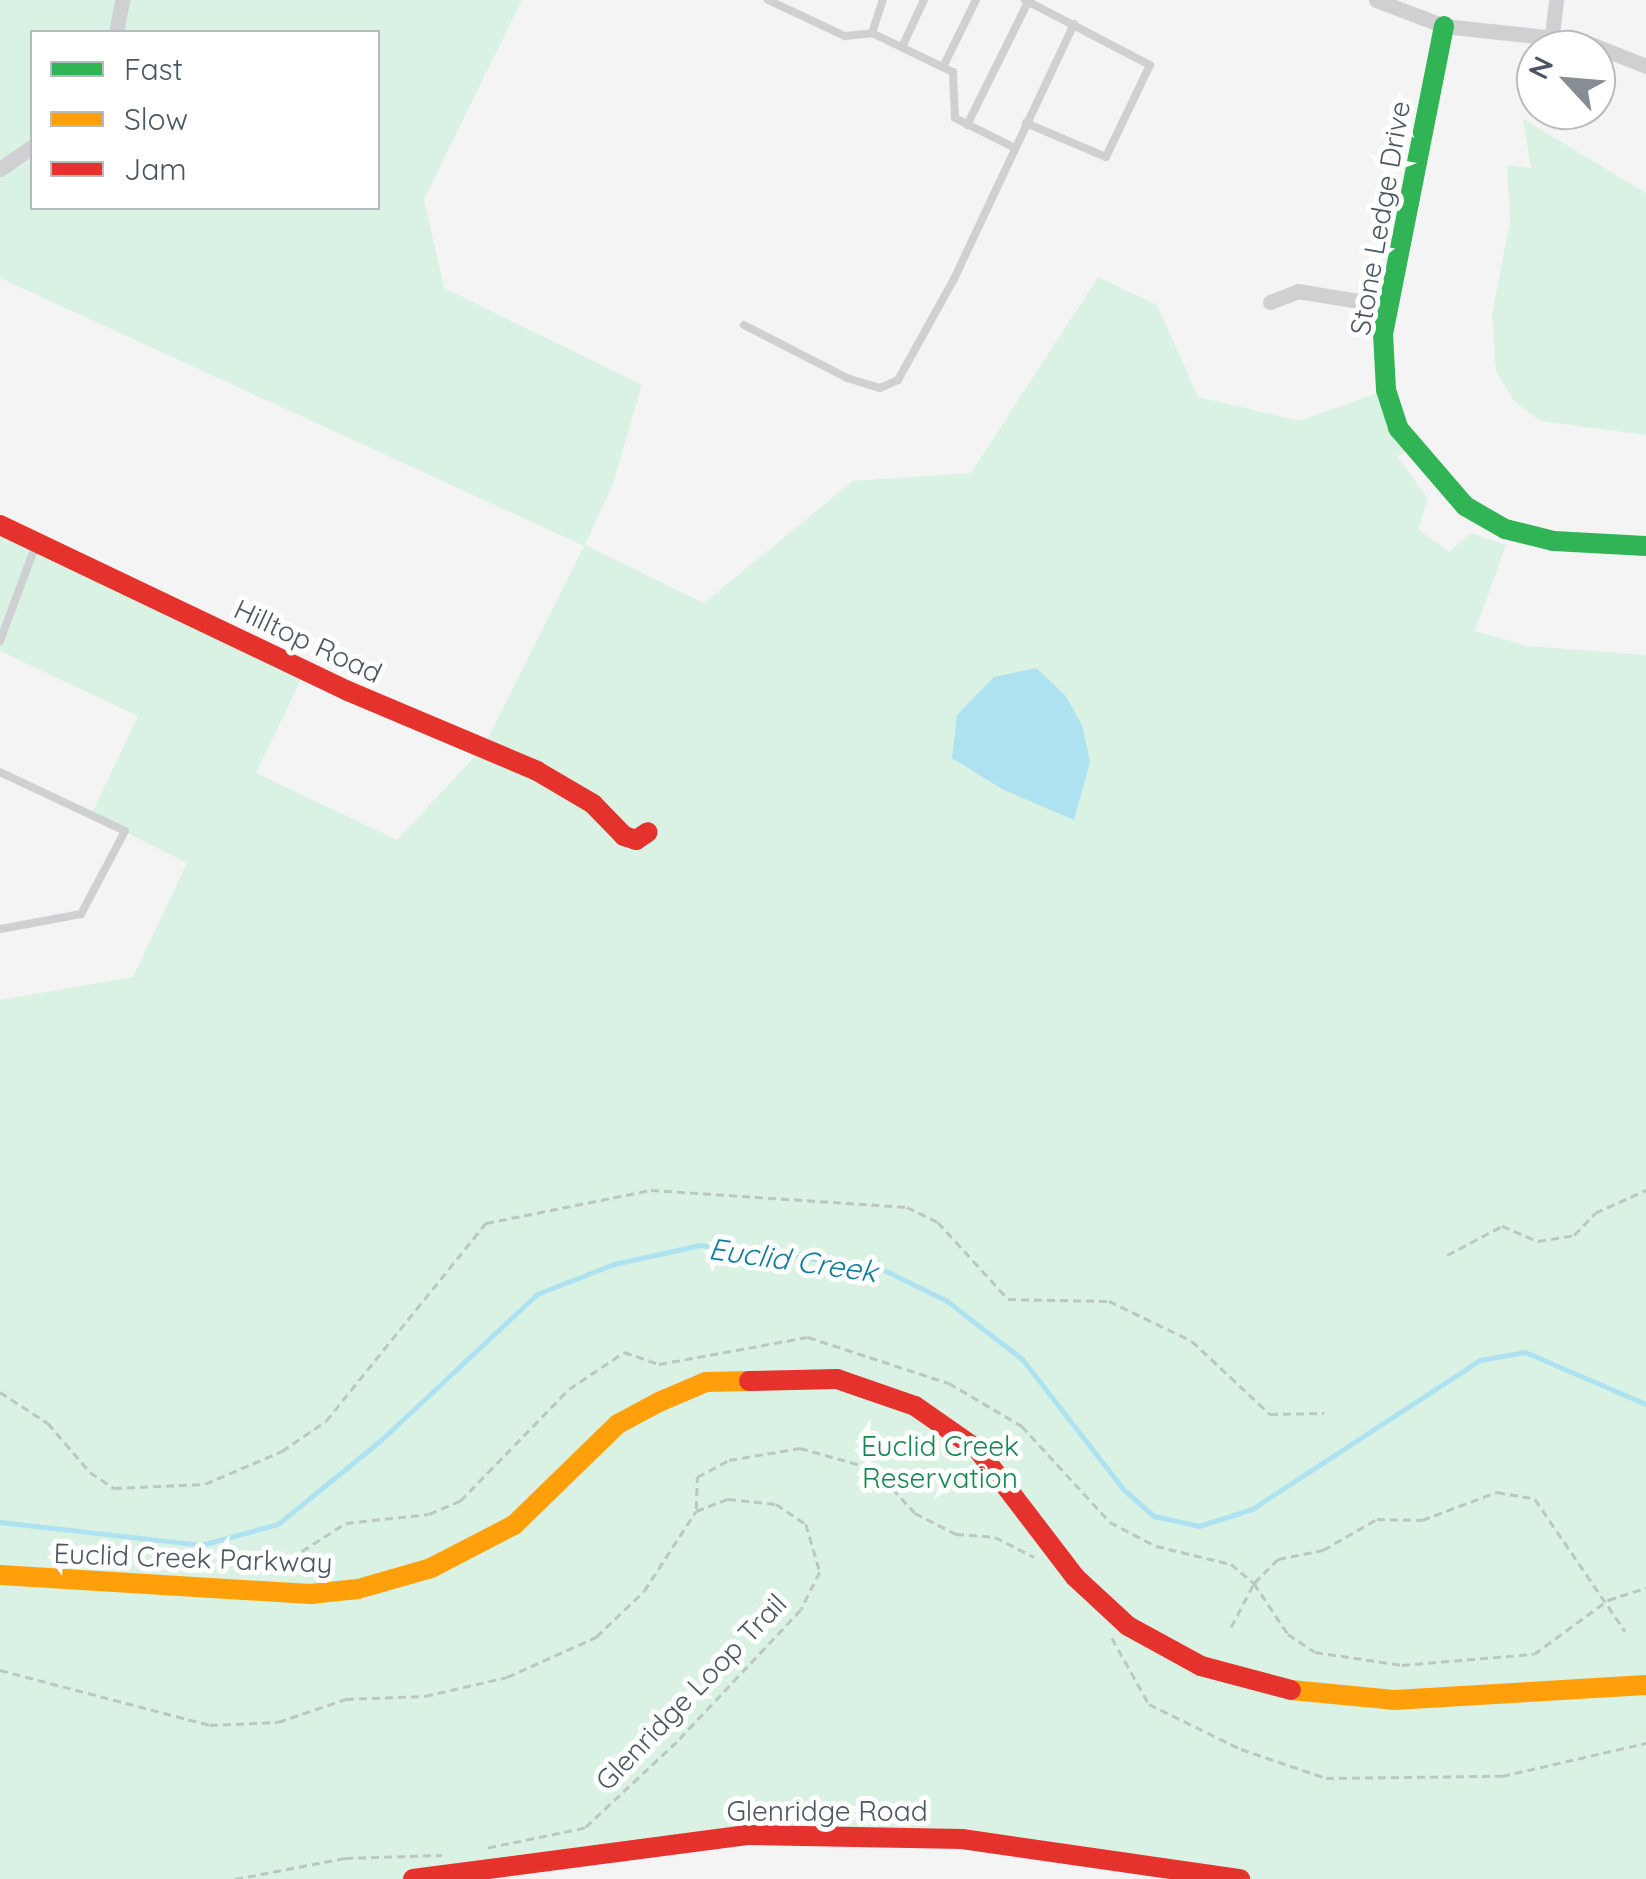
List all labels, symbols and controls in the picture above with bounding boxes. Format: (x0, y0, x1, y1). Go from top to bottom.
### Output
legend (30, 30, 380, 210)
north arrow (1516, 30, 1616, 130)
text: Fast (124, 50, 183, 88)
text: N (1520, 51, 1561, 84)
street label: Stone Ledge Drive (1343, 98, 1417, 338)
text: Slow (124, 100, 188, 138)
text: Jam (124, 150, 187, 188)
street label: Hilltop Road (229, 592, 387, 690)
water label: Euclid Creek (707, 1230, 879, 1290)
park label: Euclid Creek Reservation (861, 1429, 1019, 1495)
street label: Euclid Creek Parkway (53, 1536, 333, 1580)
street label: Glenridge Loop Trail (589, 1587, 793, 1797)
street label: Glenridge Road (726, 1794, 928, 1828)

